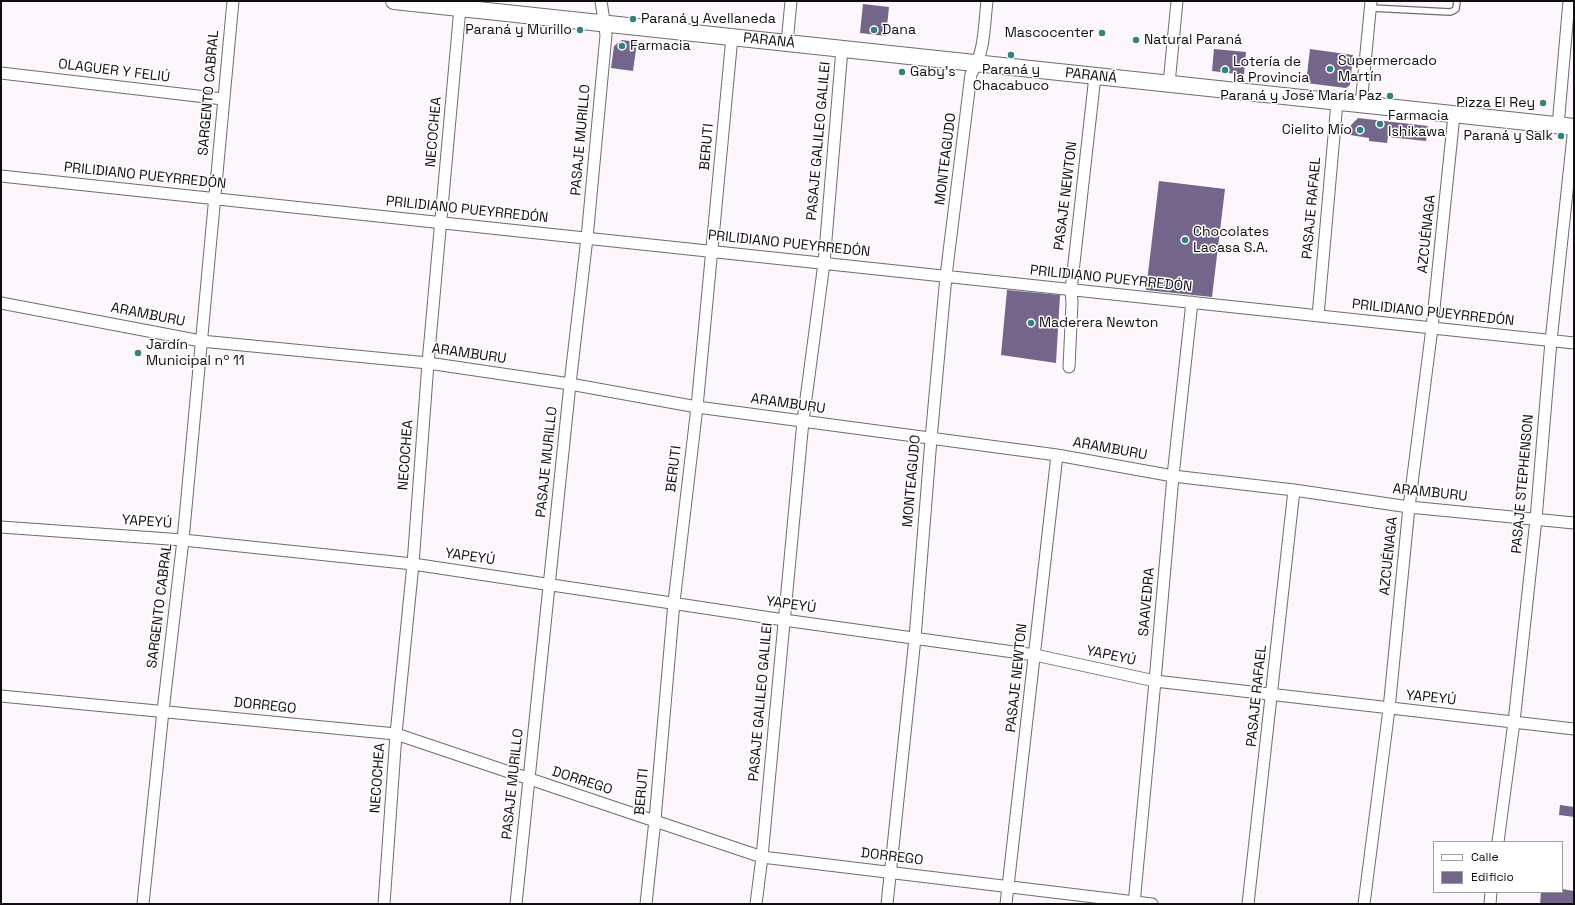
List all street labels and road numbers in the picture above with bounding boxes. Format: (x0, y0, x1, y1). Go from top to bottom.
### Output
street label: SARGENTO CABRAL (195, 30, 223, 156)
street label: PARANÁ (742, 30, 796, 52)
street label: OLAGUER Y FELIÚ (57, 56, 171, 86)
street label: PASAJE GALILEO GALILEI (804, 61, 834, 221)
street label: PARANÁ (1064, 65, 1118, 87)
street label: PASAJE MURILLO (568, 84, 594, 196)
street label: NECOCHEA (423, 96, 445, 168)
street label: MONTEAGUDO (932, 112, 960, 206)
street label: BERUTI (697, 123, 717, 171)
street label: PASAJE NEWTON (1051, 141, 1081, 251)
street label: PASAJE RAFAEL (1299, 156, 1325, 260)
street label: PRILIDIANO PUEYRREDÓN (63, 159, 227, 193)
street label: PRILIDIANO PUEYRREDÓN (385, 193, 549, 227)
street label: AZCUÉNAGA (1415, 194, 1439, 274)
street label: PRILIDIANO PUEYRREDÓN (707, 227, 871, 261)
street label: PRILIDIANO PUEYRREDÓN (1029, 262, 1193, 296)
street label: PRILIDIANO PUEYRREDÓN (1351, 296, 1515, 330)
street label: ARAMBURU (109, 300, 187, 330)
street label: ARAMBURU (431, 340, 507, 368)
street label: ARAMBURU (750, 390, 826, 418)
street label: PASAJE MURILLO (533, 406, 561, 518)
street label: PASAJE STEPHENSON (1509, 414, 1537, 554)
street label: NECOCHEA (395, 419, 417, 491)
street label: MONTEAGUDO (900, 434, 924, 528)
street label: ARAMBURU (1071, 434, 1149, 464)
street label: BERUTI (663, 445, 685, 493)
street label: ARAMBURU (1392, 481, 1468, 505)
street label: YAPEYÚ (121, 512, 173, 532)
street label: AZCUÉNAGA (1377, 516, 1401, 596)
street label: SARGENTO CABRAL (144, 543, 176, 669)
street label: YAPEYÚ (444, 545, 496, 569)
street label: SAAVEDRA (1136, 567, 1158, 637)
street label: YAPEYÚ (765, 593, 817, 617)
street label: PASAJE GALILEO GALILEI (746, 622, 776, 782)
street label: PASAJE NEWTON (1003, 623, 1031, 733)
street label: YAPEYÚ (1085, 643, 1137, 669)
street label: PASAJE RAFAEL (1243, 644, 1271, 748)
street label: YAPEYÚ (1405, 687, 1457, 709)
street label: DORREGO (233, 694, 297, 718)
street label: PASAJE MURILLO (499, 728, 527, 840)
street label: NECOCHEA (367, 742, 389, 814)
street label: DORREGO (550, 763, 614, 799)
street label: BERUTI (632, 768, 652, 816)
street label: DORREGO (860, 845, 924, 869)

